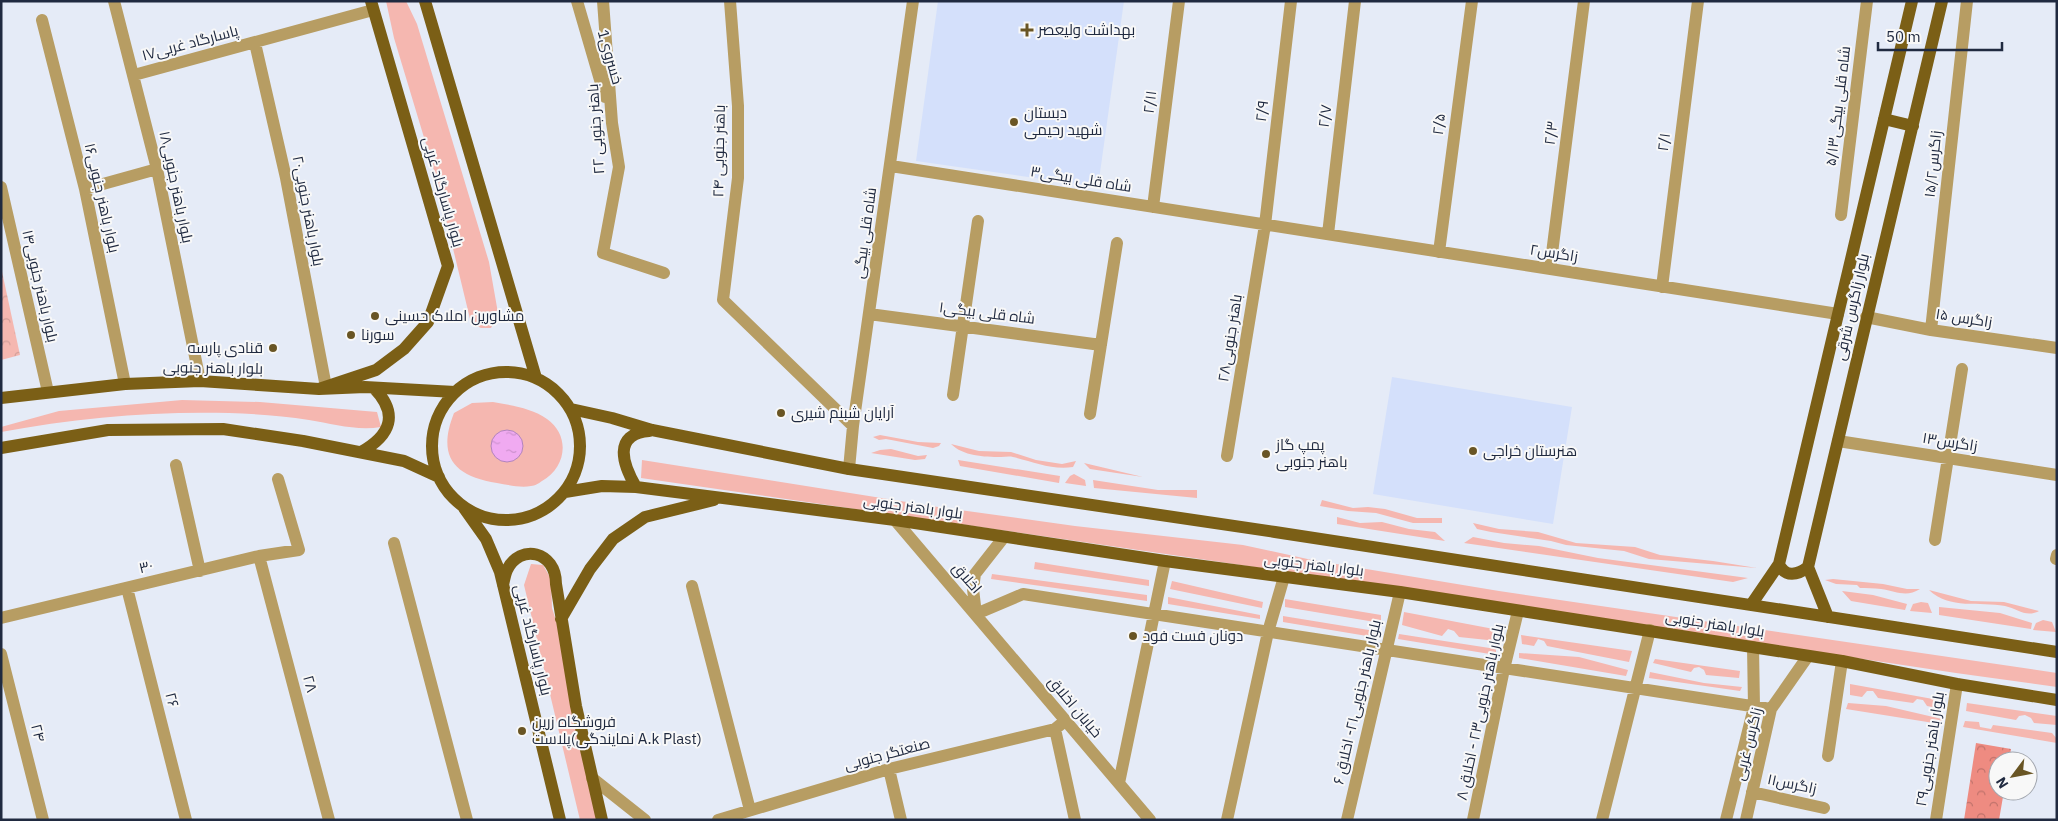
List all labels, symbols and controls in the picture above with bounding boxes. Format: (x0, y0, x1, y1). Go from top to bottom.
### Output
place label: بهداشت ولیعصر (1037, 20, 1135, 40)
scale bar (1878, 20, 2002, 52)
street label: ۱۷پاسارگاد غربی (140, 21, 240, 65)
marker: بهداشت ولیعصر (1020, 23, 1034, 37)
street label: خسروى1 (593, 27, 627, 87)
text: 50 m (1886, 27, 1921, 46)
street label: شاه قلی بیگی۵/۱۳ (1821, 45, 1855, 167)
street label: ۲۲ باهنر جنوبی (583, 83, 609, 175)
street label: ۲/۱۱ (1139, 89, 1160, 114)
street label: ۲/۹ (1251, 99, 1272, 123)
place label: دبستان شهید رحیمی (1024, 103, 1102, 140)
street label: ۲/۷ (1314, 103, 1335, 129)
street label: ۲۴ باهنر جنوبی (708, 104, 730, 198)
street label: ۲/۵ (1428, 112, 1449, 136)
marker: دبستان شهید رحیمی (1008, 116, 1020, 128)
street label: ۲/۳ (1540, 120, 1561, 146)
street label: ۱۸بلوار باهنر جنوبی (154, 129, 198, 245)
street label: زاگرس۱۵/۲ (1920, 130, 1946, 198)
street label: ۲/۱ (1653, 132, 1674, 152)
street label: بلوار پاسارگاد غربی (418, 134, 468, 250)
street label: بلوار باهنر جنوبی۱۶ (80, 141, 124, 255)
street label: بلوار باهنر جنوبی۲۰ (288, 154, 328, 268)
street label: شاه قلی بیگی۳ (1029, 161, 1133, 197)
street label: شاه قلی بیگی (849, 186, 881, 280)
street label: بلوار باهنر جنوبی۱۴ (17, 228, 63, 344)
street label: زاگرس۲ (1528, 239, 1580, 267)
street label: بلوار زاگرس شرقی (1830, 252, 1874, 362)
street label: باهنر جنوبی۲۸ (1213, 293, 1247, 383)
street label: شاه قلی بیگی۱ (938, 297, 1036, 329)
street label: زاگرس ۱۵ (1934, 304, 1994, 332)
place label: مشاورین املاک حسینی (385, 306, 524, 326)
marker: مشاورین املاک حسینی (369, 310, 381, 322)
place label: سورنا (361, 325, 394, 344)
marker: سورنا (345, 329, 357, 341)
place label: قنادی پارسه (187, 338, 263, 358)
marker: قنادی پارسه (267, 342, 279, 354)
street label: بلوار باهنر جنوبی (163, 357, 263, 379)
place label: آرایان شبنم شیری (791, 403, 894, 423)
marker: آرایان شبنم شیری (775, 407, 787, 419)
street label: زاگرس۱۳ (1921, 428, 1979, 456)
place label: پمپ گاز باهنر جنوبی (1275, 435, 1348, 472)
place label: هنرستان خراجی (1483, 441, 1577, 461)
marker: هنرستان خراجی (1467, 445, 1479, 457)
marker: پمپ گاز باهنر جنوبی (1260, 448, 1272, 460)
street label: بلوار باهنر جنوبی (862, 490, 964, 524)
street label: بلوار باهنر جنوبی (1263, 549, 1365, 581)
street label: ۳۰ (137, 556, 155, 577)
street label: اخلاق (948, 558, 986, 598)
street label: بلوار پاسارگاد غربی (510, 582, 556, 698)
street label: بلوار باهنر جنوبی (1664, 606, 1766, 642)
street label: بلوار باهنر جنوبی۲۱- اخلاق ۶ (1328, 618, 1386, 786)
street label: بلوار باهنر جنوبی۲۳ - اخلاق ۸ (1452, 622, 1508, 802)
place label: دونان فست فود (1143, 626, 1243, 646)
marker: دونان فست فود (1127, 630, 1139, 642)
street label: خیابان اخلاق (1043, 672, 1107, 742)
street label: ۲۸ (299, 673, 322, 695)
street label: ۲۶ (161, 690, 184, 709)
street label: بلوار باهنر جنوبی۲۹ (1911, 690, 1949, 808)
street label: زاگرس غربی (1729, 705, 1767, 783)
place label: فروشگاه زرین پلاست(نمایندگی A.k Plast) (532, 712, 702, 749)
street label: ۲۴ (27, 722, 50, 744)
marker: فروشگاه زرین پلاست(نمایندگی A.k Plast) (516, 725, 528, 737)
street label: صنعتگر جنوبی (842, 733, 932, 775)
north arrow (1988, 751, 2038, 801)
street label: زاگرس۱۱ (1765, 769, 1819, 799)
text: N (1992, 774, 2012, 792)

